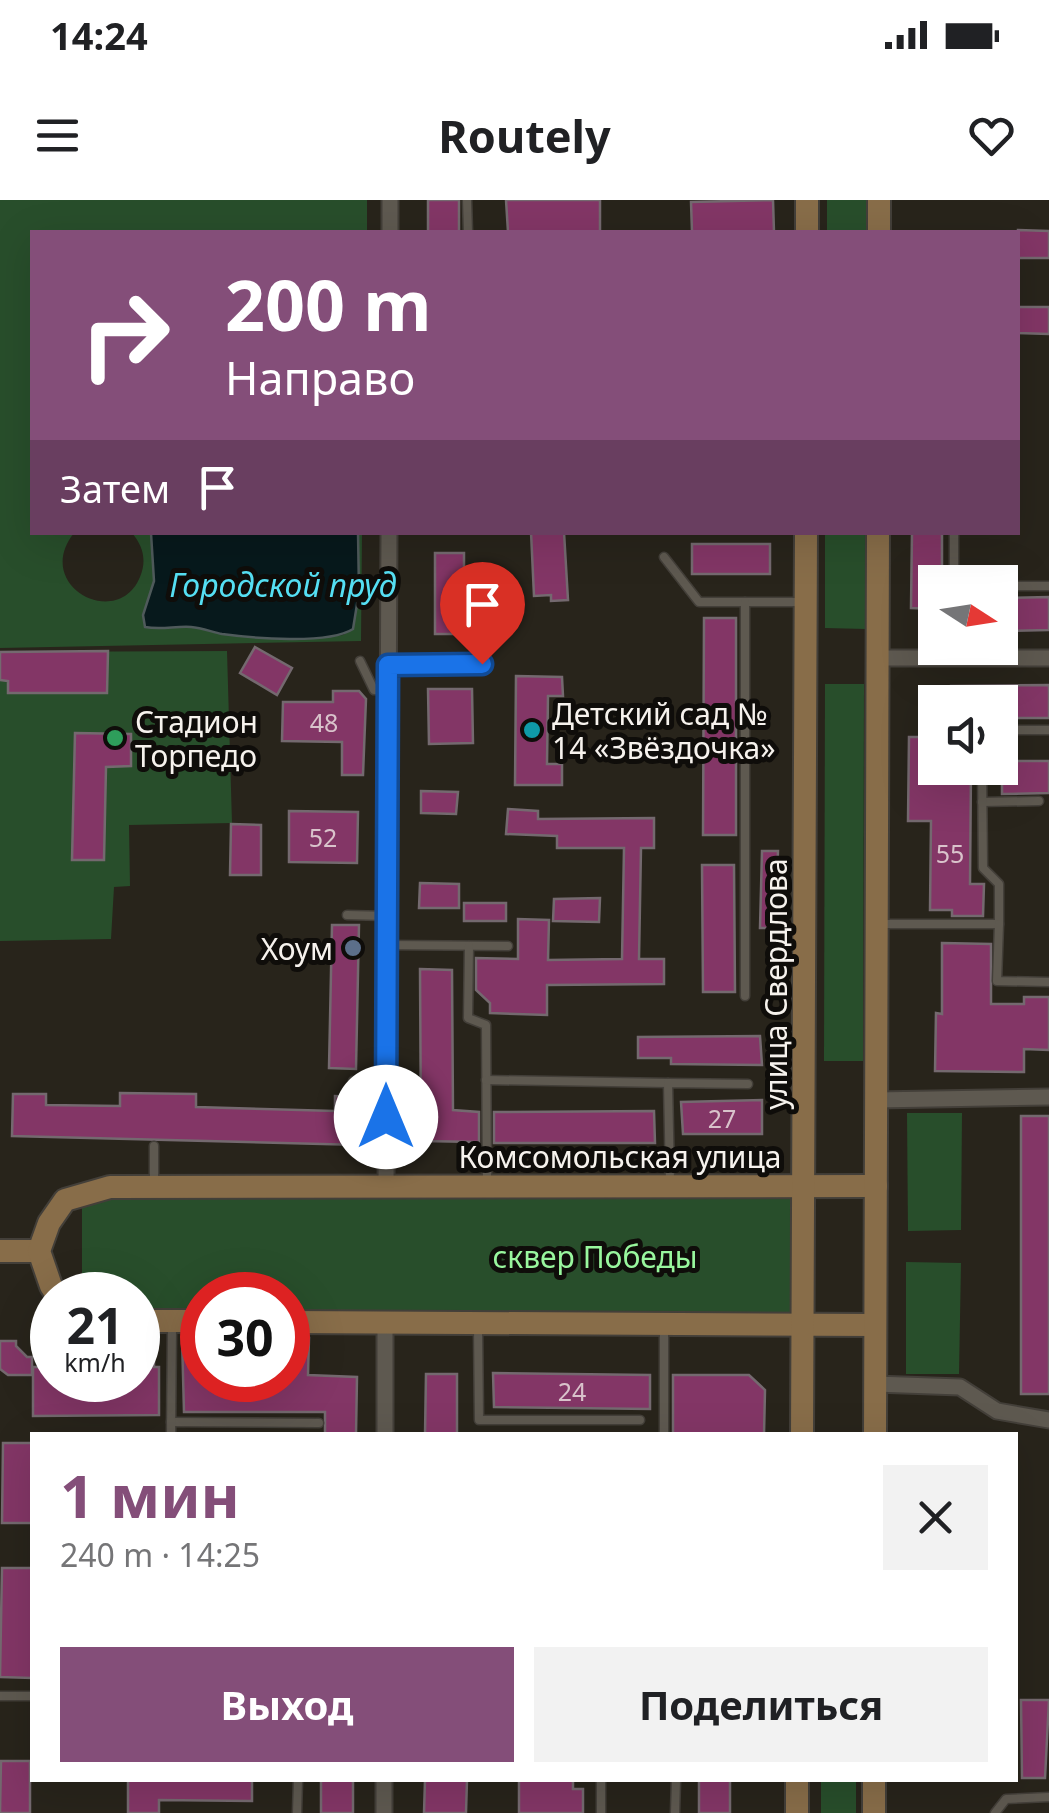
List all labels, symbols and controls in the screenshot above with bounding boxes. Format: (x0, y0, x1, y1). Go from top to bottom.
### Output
text: 14:24 (50, 9, 148, 61)
text: Routely (438, 105, 611, 166)
icon: menu (30, 108, 85, 163)
icon: heart (964, 108, 1019, 163)
text: 200 m (225, 256, 432, 352)
icon: right (60, 270, 190, 400)
text: Направо (225, 347, 415, 408)
icon: arrive (190, 460, 245, 515)
text: Затем (60, 462, 170, 514)
pin (440, 562, 525, 665)
water label: Городской пруд (170, 563, 397, 606)
north arrow (918, 565, 1018, 665)
map controls (918, 565, 1018, 785)
icon: arrive (455, 577, 510, 632)
button: sound (918, 685, 1018, 785)
place label: Детский сад № 14 «Звёздочка» (552, 693, 775, 768)
place label: Стадион Торпедо (135, 701, 258, 776)
house number: 48 (310, 705, 338, 739)
marker: Детский сад № 14 «Звёздочка» (521, 719, 543, 741)
marker: Стадион Торпедо (104, 727, 126, 749)
house number: 52 (309, 820, 337, 854)
house number: 55 (936, 836, 964, 870)
street label: улица Свердлова (755, 858, 796, 1110)
place label: Хоум (261, 928, 333, 969)
marker: Хоум (342, 937, 364, 959)
position arrow (334, 1065, 438, 1169)
house number: 27 (708, 1101, 736, 1135)
street label: Комсомольская улица (458, 1136, 782, 1177)
park label: сквер Победы (492, 1236, 698, 1277)
speed limit sign: 30 (180, 1272, 310, 1402)
text: 21 (66, 1291, 124, 1359)
text: km/h (64, 1345, 126, 1379)
house number: 24 (558, 1374, 586, 1408)
text: 1 мин (60, 1454, 240, 1536)
button: close (883, 1465, 988, 1570)
text: 240 m · 14:25 (60, 1533, 260, 1576)
button: Выход (60, 1647, 514, 1762)
button: Поделиться (534, 1647, 988, 1762)

